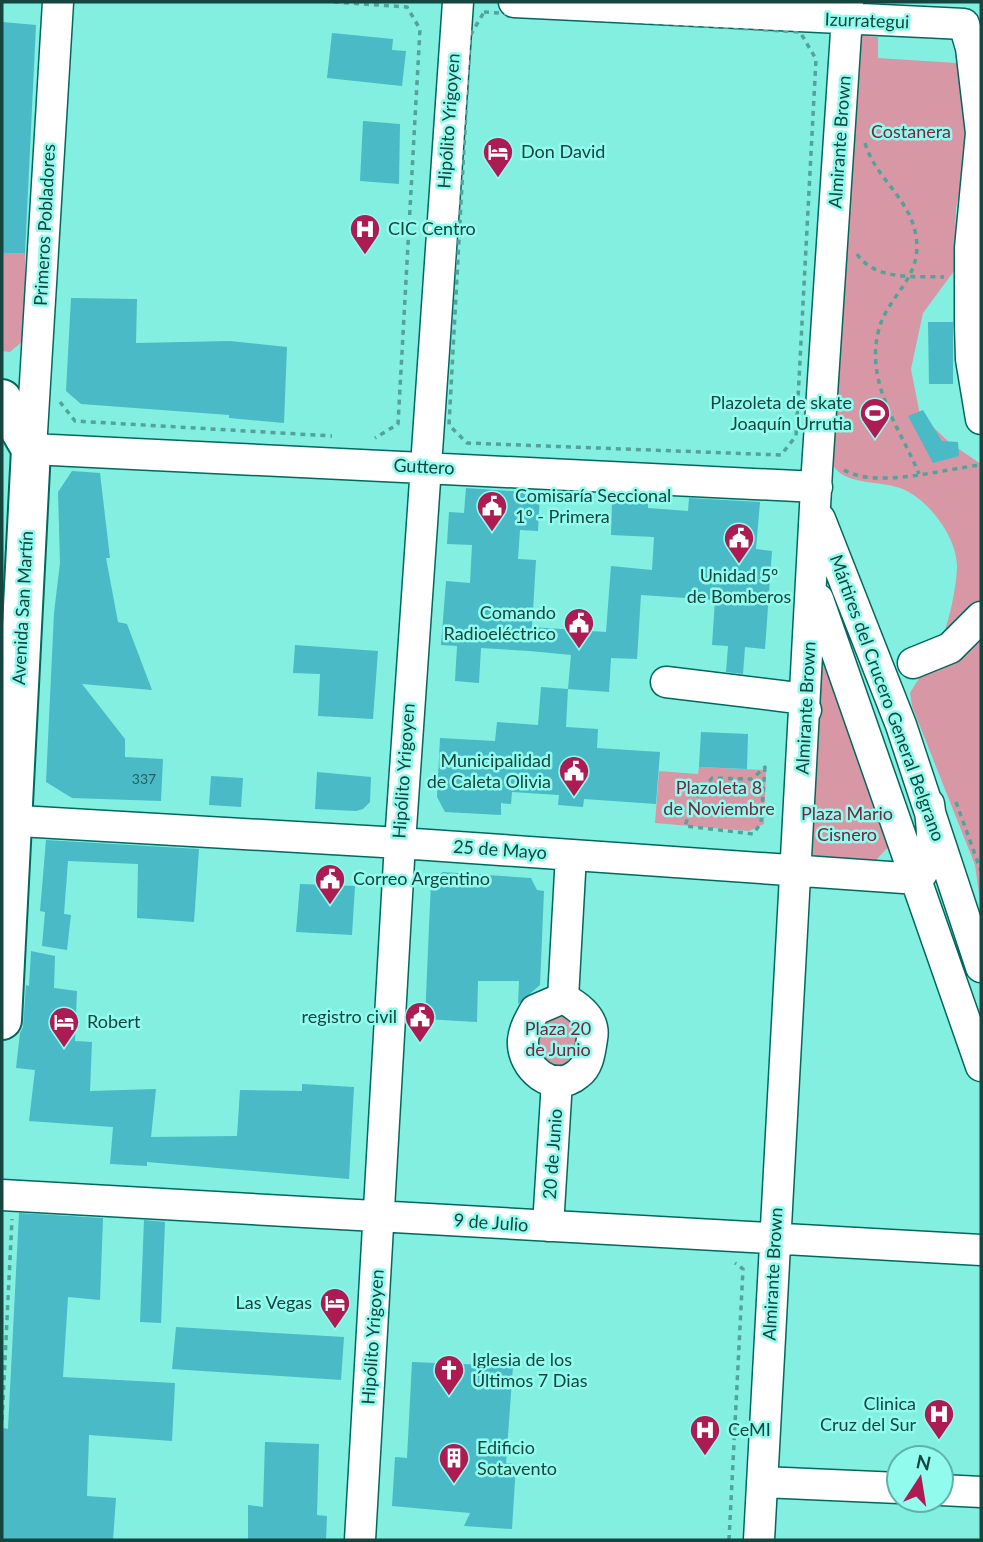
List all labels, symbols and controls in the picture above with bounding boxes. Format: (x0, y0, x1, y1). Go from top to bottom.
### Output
street label: Izurrategui (824, 8, 910, 32)
street label: Hipólito Yrigoyen (432, 53, 464, 189)
street label: Almirante Brown (823, 75, 855, 209)
park label: Costanera (871, 120, 951, 142)
hotel icon: Don David (481, 135, 515, 179)
place label: Don David (521, 140, 605, 162)
street label: Primeros Pobladores (29, 143, 59, 307)
hospital icon: CIC Centro (348, 212, 382, 256)
place label: CIC Centro (388, 217, 476, 239)
place label: Plazoleta de skate Joaquín Urrutia (710, 391, 852, 434)
sports icon: Plazoleta de skate Joaquín Urrutia (858, 396, 892, 440)
street label: Guttero (393, 453, 455, 479)
place label: Comisaría Seccional 1º - Primera (515, 484, 671, 527)
public building icon: Comisaría Seccional 1º - Primera (475, 489, 509, 533)
public building icon: Unidad 5º de Bomberos (722, 521, 756, 565)
street label: Avenida San Martín (7, 530, 37, 686)
street label: Mártires del Crucero General Belgrano (826, 551, 950, 844)
place label: Unidad 5º de Bomberos (687, 564, 791, 607)
place label: Comando Radioeléctrico (443, 601, 556, 644)
public building icon: Comando Radioeléctrico (562, 606, 596, 650)
street label: Almirante Brown (791, 641, 819, 775)
street label: Hipólito Yrigoyen (387, 703, 419, 839)
place label: Municipalidad de Caleta Olivia (427, 749, 551, 792)
public building icon: Municipalidad de Caleta Olivia (557, 754, 591, 798)
house number: 337 (132, 770, 156, 787)
park label: Plazoleta 8 de Noviembre (663, 776, 775, 819)
park label: Plaza Mario Cisnero (801, 802, 893, 845)
street label: 25 de Mayo (452, 835, 548, 863)
public building icon: Correo Argentino (313, 862, 347, 906)
place label: Correo Argentino (353, 867, 490, 889)
public building icon: registro civil (403, 1000, 437, 1044)
hotel icon: Robert (47, 1005, 81, 1049)
place label: registro civil (302, 1005, 397, 1027)
place label: Robert (87, 1010, 141, 1032)
park label: Plaza 20 de Junio (525, 1017, 591, 1060)
street label: 20 de Junio (538, 1108, 566, 1200)
street label: Almirante Brown (758, 1207, 786, 1341)
street label: 9 de Julio (453, 1208, 529, 1236)
street label: Hipólito Yrigoyen (356, 1269, 388, 1405)
hotel icon: Las Vegas (318, 1286, 352, 1330)
place label: Las Vegas (236, 1291, 312, 1313)
place label: Iglesia de los Últimos 7 Dias (472, 1348, 588, 1391)
church icon: Iglesia de los Últimos 7 Dias (432, 1353, 466, 1397)
place label: Clinica Cruz del Sur (820, 1392, 916, 1435)
hospital icon: Clinica Cruz del Sur (922, 1397, 956, 1441)
hospital icon: CeMI (688, 1413, 722, 1457)
place label: CeMI (728, 1418, 771, 1440)
place label: Edificio Sotavento (477, 1436, 557, 1479)
building icon: Edificio Sotavento (437, 1441, 471, 1485)
north arrow (885, 1444, 955, 1514)
text: N (914, 1449, 933, 1475)

